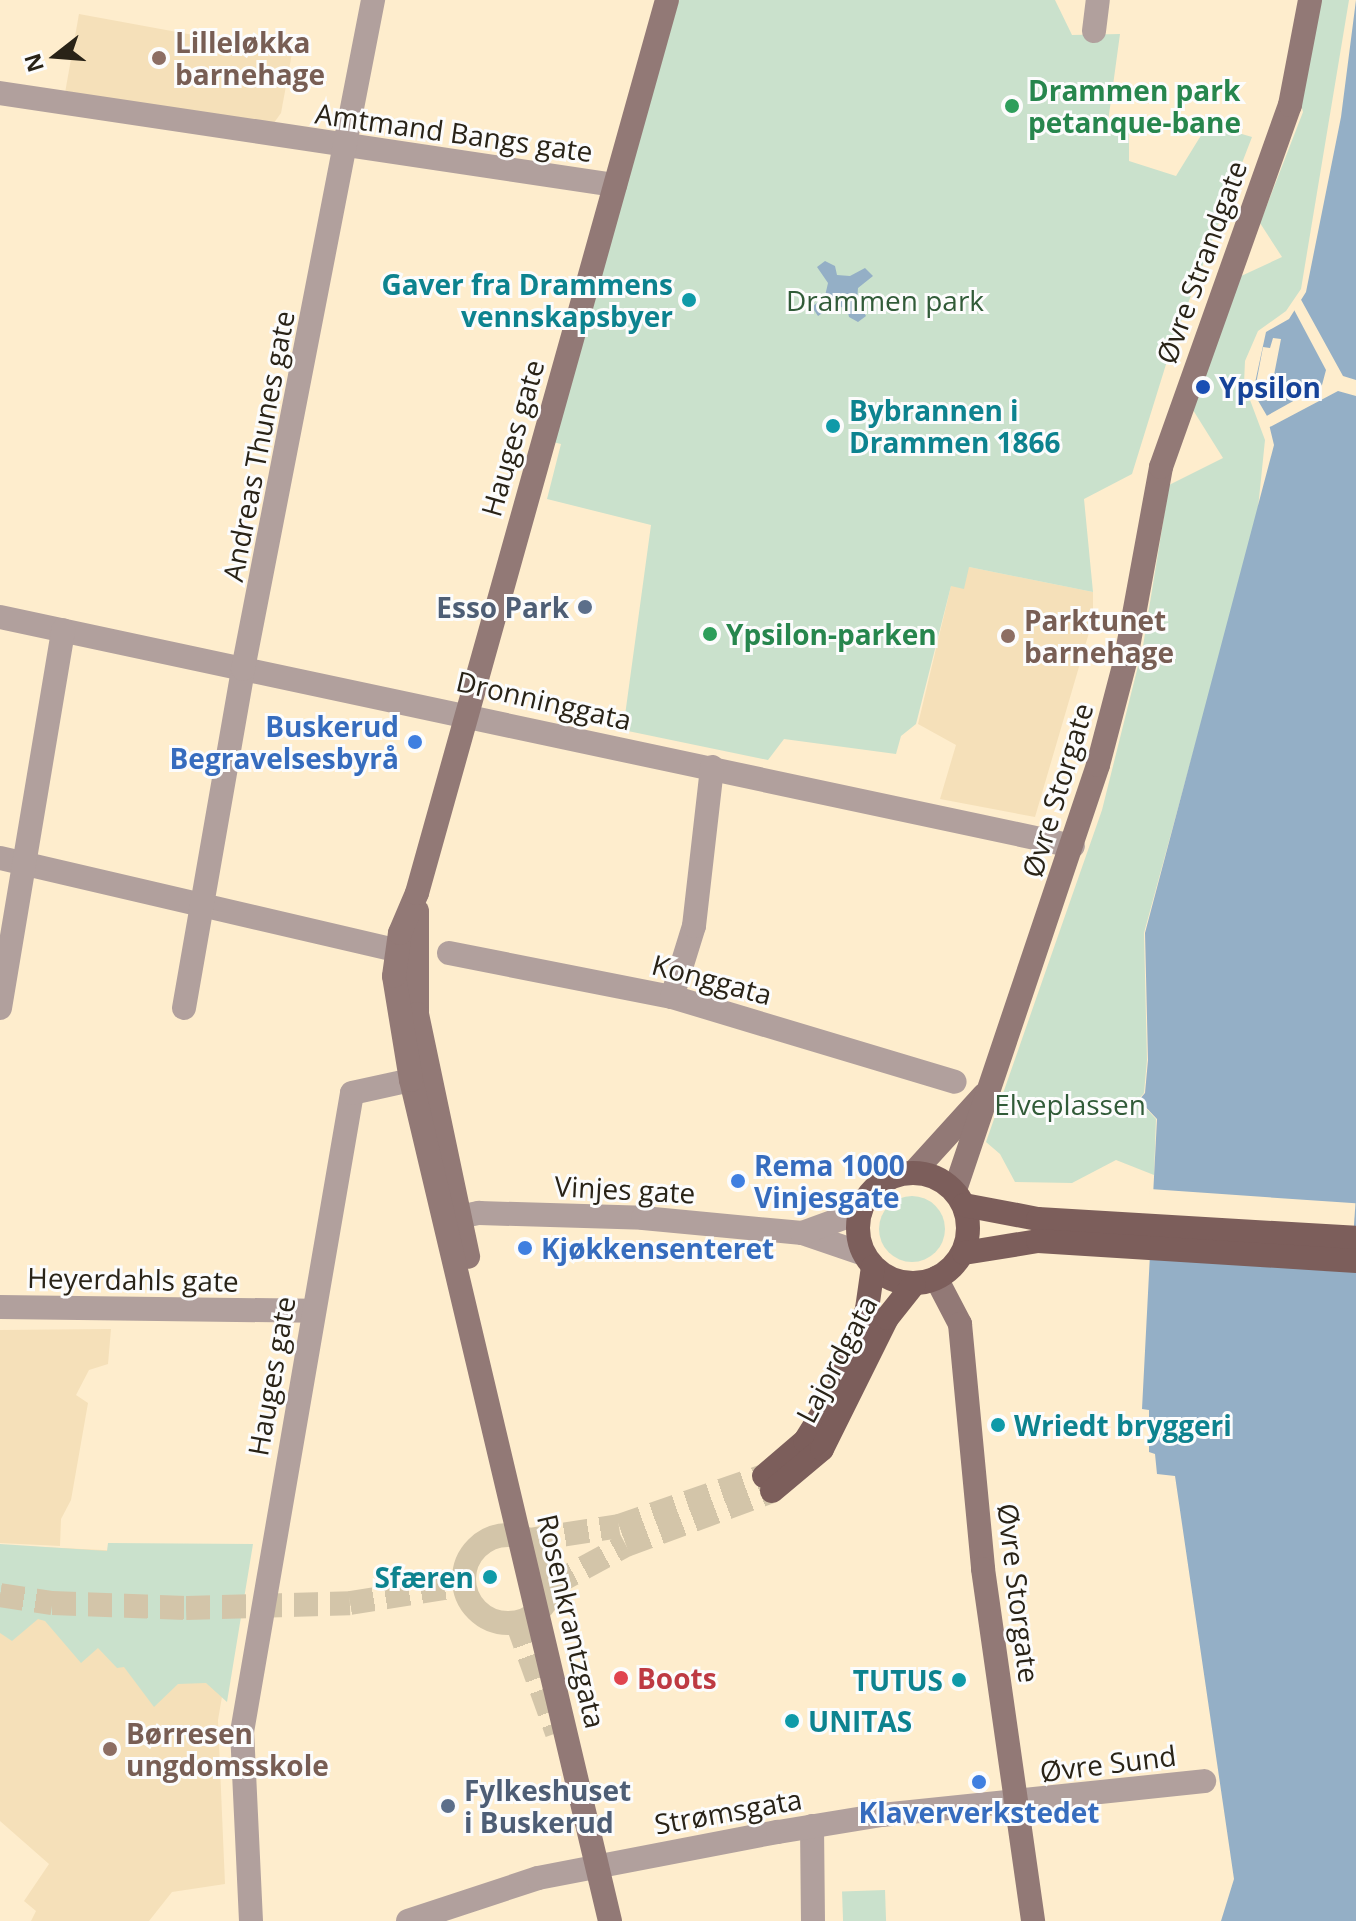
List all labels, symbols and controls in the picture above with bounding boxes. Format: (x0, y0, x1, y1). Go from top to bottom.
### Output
north arrow (16, 16, 96, 96)
place label: Lilleløkka barnehage (175, 25, 325, 91)
marker: Lilleløkka barnehage (150, 49, 168, 67)
text: N (16, 50, 50, 76)
place label: Drammen park petanque-bane (1028, 73, 1241, 139)
street label: Amtmand Bangs gate (313, 96, 595, 168)
marker: Drammen park petanque-bane (1003, 97, 1021, 115)
street label: Øvre Strandgate (1149, 156, 1253, 368)
place label: Gaver fra Drammens vennskapsbyer (381, 267, 673, 333)
park label: Drammen park (786, 283, 984, 317)
marker: Gaver fra Drammens vennskapsbyer (680, 291, 698, 309)
street label: Andreas Thunes gate (215, 308, 301, 584)
street label: Hauges gate (474, 356, 550, 520)
place label: Ypsilon (1219, 370, 1321, 404)
marker: Ypsilon (1194, 378, 1212, 396)
place label: Bybrannen i Drammen 1866 (849, 393, 1061, 459)
marker: Bybrannen i Drammen 1866 (824, 417, 842, 435)
place label: Esso Park (436, 590, 569, 624)
marker: Esso Park (576, 598, 594, 616)
place label: Parktunet barnehage (1024, 603, 1174, 669)
place label: Ypsilon-parken (726, 617, 937, 651)
marker: Ypsilon-parken (701, 625, 719, 643)
marker: Parktunet barnehage (999, 627, 1017, 645)
street label: Dronninggata (453, 664, 635, 736)
street label: Øvre Storgate (1015, 699, 1099, 881)
place label: Buskerud Begravelsesbyrå (170, 709, 399, 775)
marker: Buskerud Begravelsesbyrå (406, 733, 424, 751)
street label: Konggata (648, 947, 776, 1011)
park label: Elveplassen (994, 1087, 1146, 1121)
place label: Rema 1000 Vinjesgate (754, 1148, 905, 1214)
street label: Vinjes gate (554, 1169, 696, 1209)
marker: Rema 1000 Vinjesgate (729, 1172, 747, 1190)
place label: Kjøkkensenteret (541, 1231, 774, 1265)
marker: Kjøkkensenteret (516, 1239, 534, 1257)
street label: Heyerdahls gate (27, 1260, 239, 1298)
street label: Lajordgata (789, 1290, 883, 1428)
street label: Hauges gate (240, 1294, 302, 1458)
place label: Wriedt bryggeri (1014, 1408, 1232, 1442)
marker: Wriedt bryggeri (989, 1416, 1007, 1434)
street label: Øvre Storgate (991, 1501, 1047, 1685)
street label: Rosenkrantzgata (531, 1511, 613, 1731)
place label: Sfæren (374, 1560, 474, 1594)
marker: Sfæren (481, 1568, 499, 1586)
place label: Boots (637, 1661, 717, 1695)
place label: TUTUS (853, 1663, 943, 1697)
marker: Boots (612, 1669, 630, 1687)
marker: TUTUS (950, 1671, 968, 1689)
place label: UNITAS (808, 1704, 912, 1738)
marker: UNITAS (783, 1712, 801, 1730)
place label: Børresen ungdomsskole (126, 1716, 329, 1782)
street label: Øvre Sund (1038, 1738, 1178, 1788)
marker: Børresen ungdomsskole (101, 1740, 119, 1758)
place label: Fylkeshuset i Buskerud (464, 1773, 631, 1839)
marker: Klaververkstedet (970, 1773, 988, 1791)
street label: Strømsgata (652, 1782, 804, 1840)
place label: Klaververkstedet (859, 1795, 1099, 1829)
marker: Fylkeshuset i Buskerud (439, 1797, 457, 1815)

